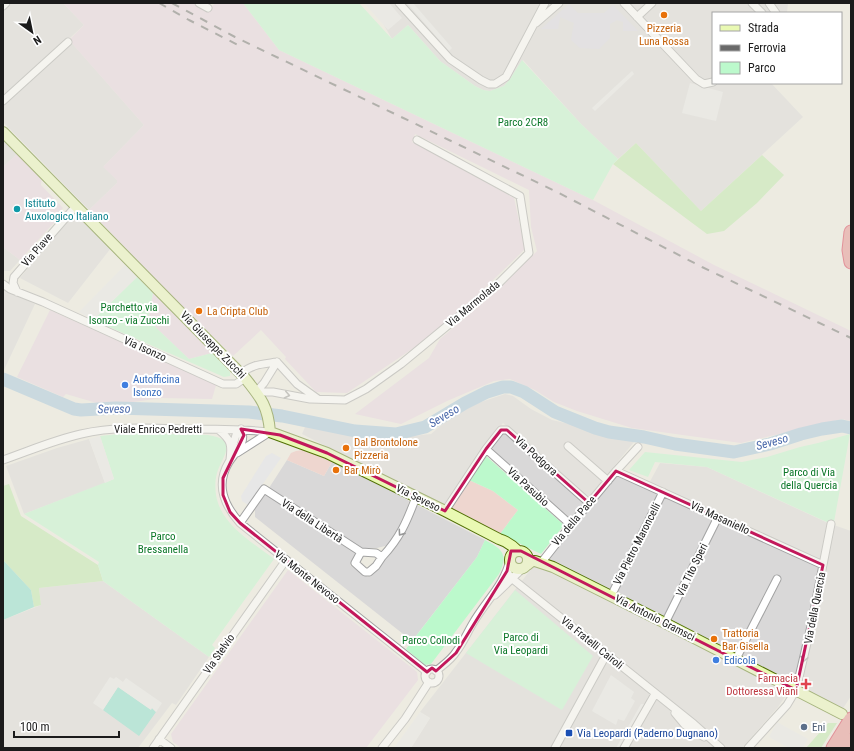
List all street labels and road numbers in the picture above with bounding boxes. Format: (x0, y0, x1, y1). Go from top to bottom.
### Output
street label: Via Piave (19, 231, 55, 269)
street label: Via Marmolada (444, 278, 502, 330)
street label: Via Giuseppe Zucchi (178, 309, 248, 381)
street label: Via Isonzo (122, 334, 169, 364)
street label: Viale Enrico Pedretti (114, 423, 202, 436)
street label: Via Podgora (512, 433, 560, 479)
street label: Via Pasubio (504, 465, 552, 509)
street label: Via Seveso (394, 482, 443, 514)
street label: Via della Pace (549, 493, 599, 549)
street label: Via della Libertà (279, 496, 345, 546)
street label: Via Masaniello (688, 499, 752, 538)
street label: Via Pietro Maroncelli (611, 501, 663, 587)
street label: Via Tito Speri (673, 541, 711, 599)
street label: Via Monte Nevoso (272, 548, 343, 607)
street label: Via della Quercia (802, 571, 828, 645)
street label: Via Antonio Gramsci (613, 592, 697, 644)
street label: Via Fratelli Cairoli (558, 614, 626, 672)
street label: Via Stelvio (201, 631, 238, 677)

